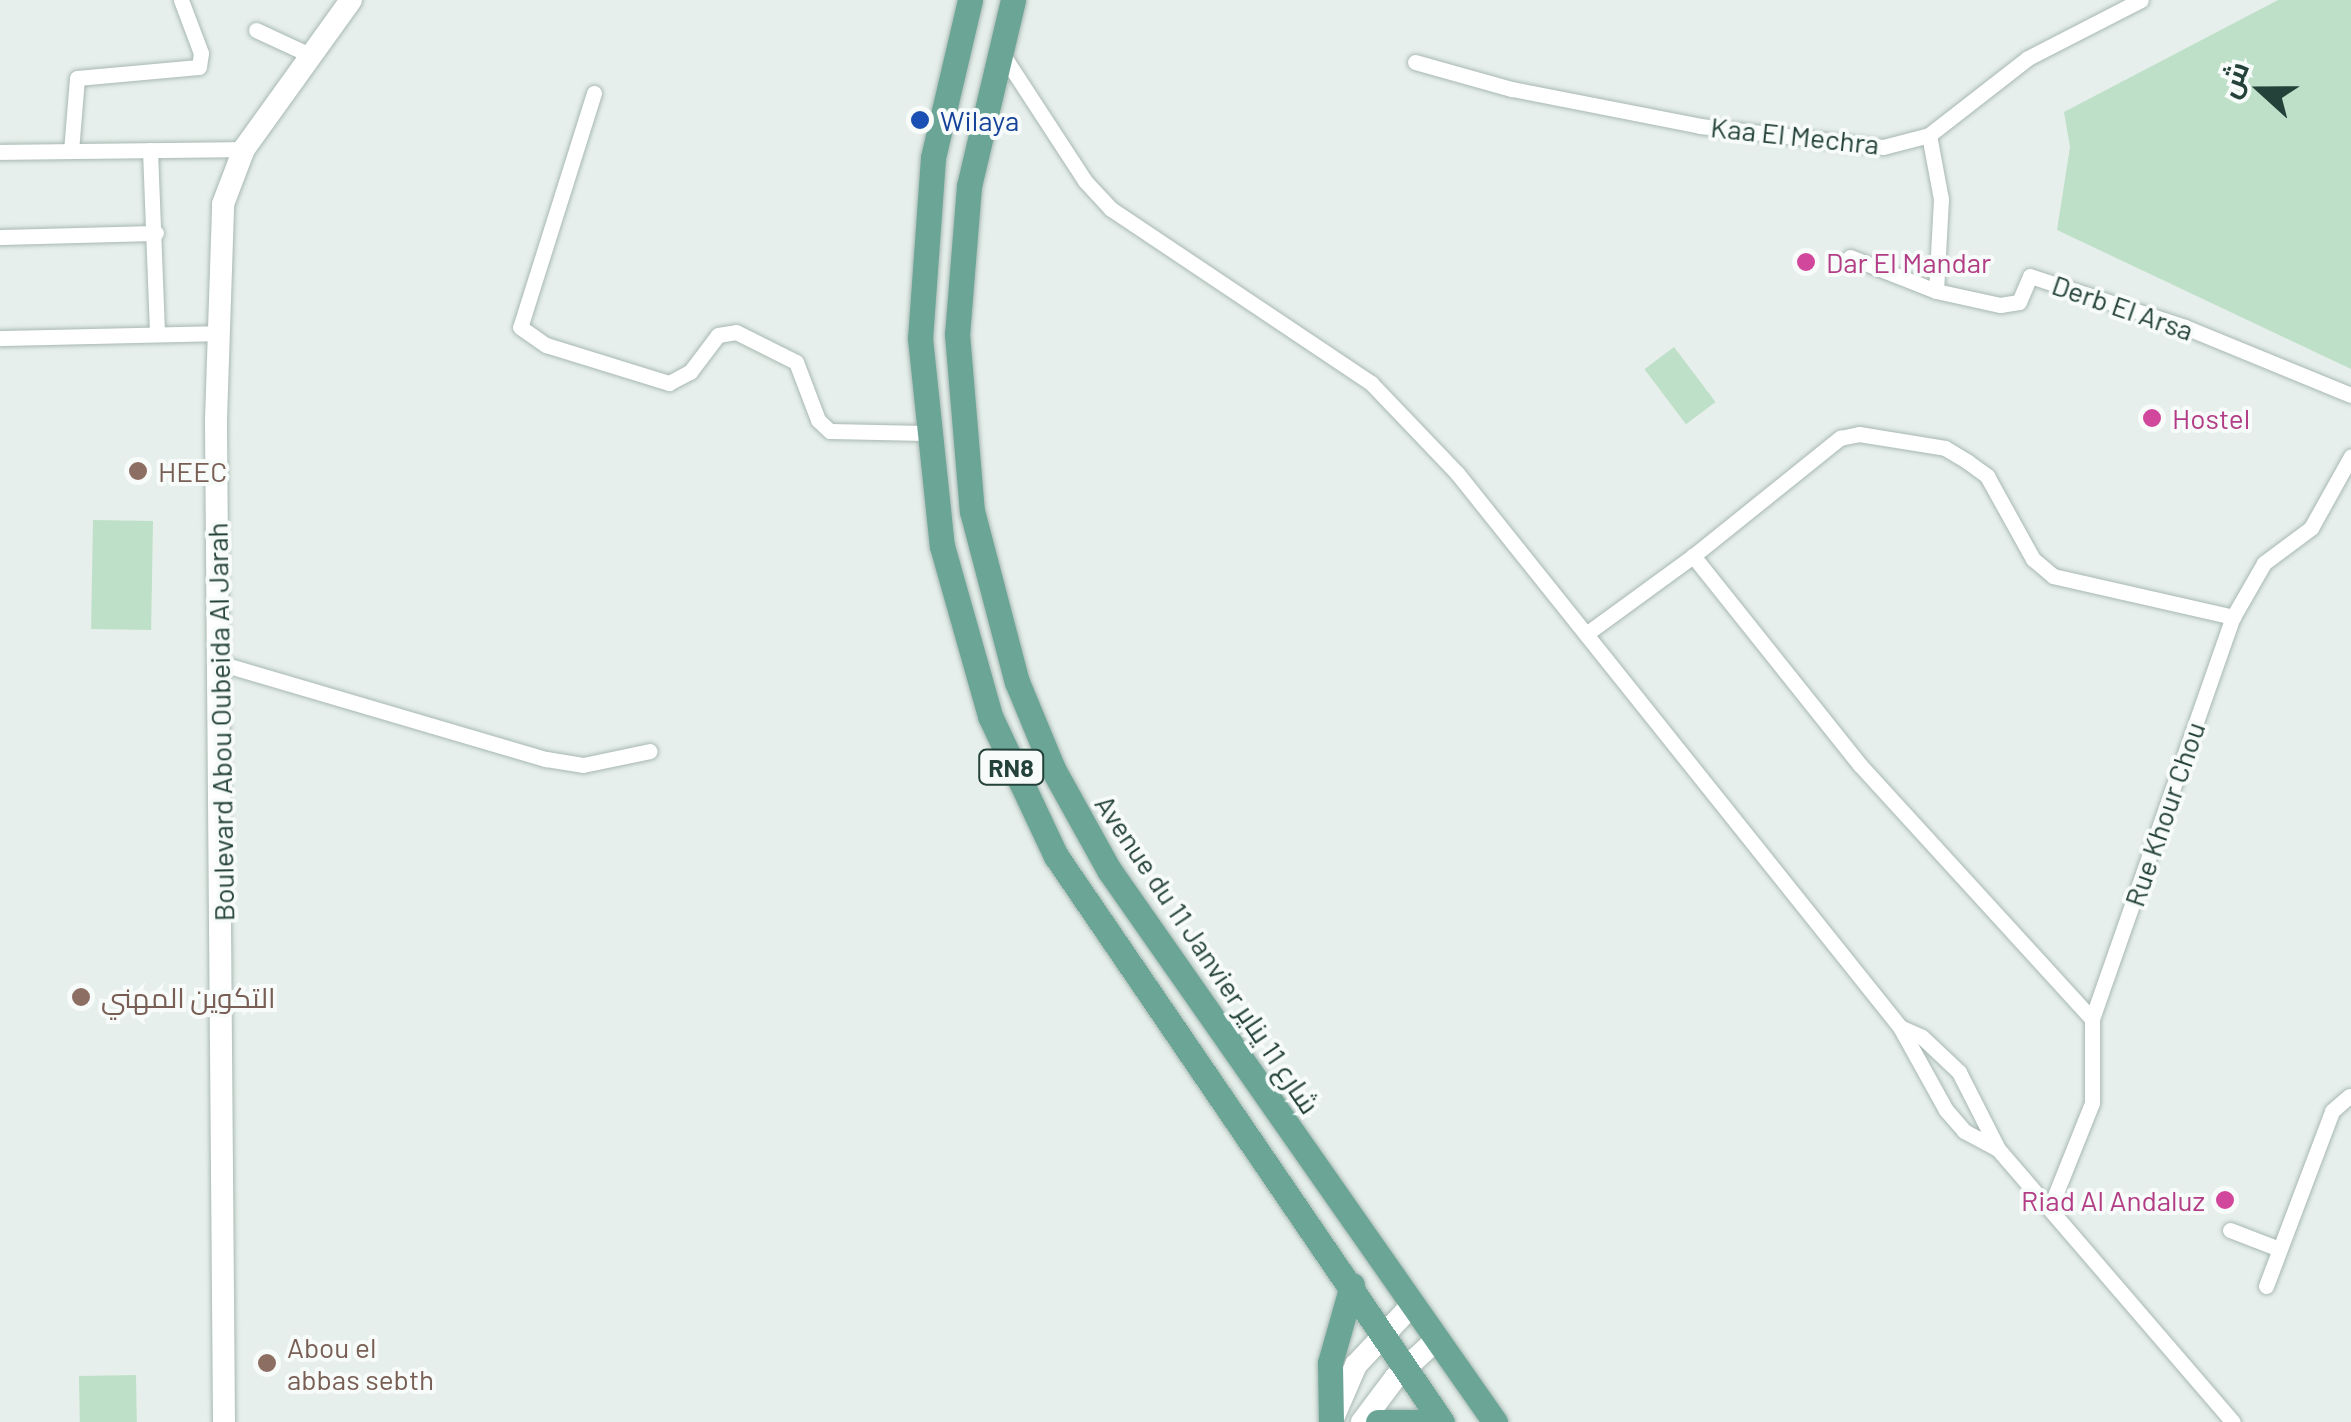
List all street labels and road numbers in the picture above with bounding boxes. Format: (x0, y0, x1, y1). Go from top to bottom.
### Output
street label: Kaa El Mechra (1709, 109, 1881, 161)
street label: Derb El Arsa (2048, 267, 2198, 347)
street label: Boulevard Abou Oubeida Al Jarah (200, 522, 240, 922)
street label: Rue Khour Chou (2117, 717, 2211, 911)
road number: RN8 (976, 747, 1046, 787)
street label: Avenue du 11 Janvier شارع 11 يناير (1089, 788, 1327, 1120)

